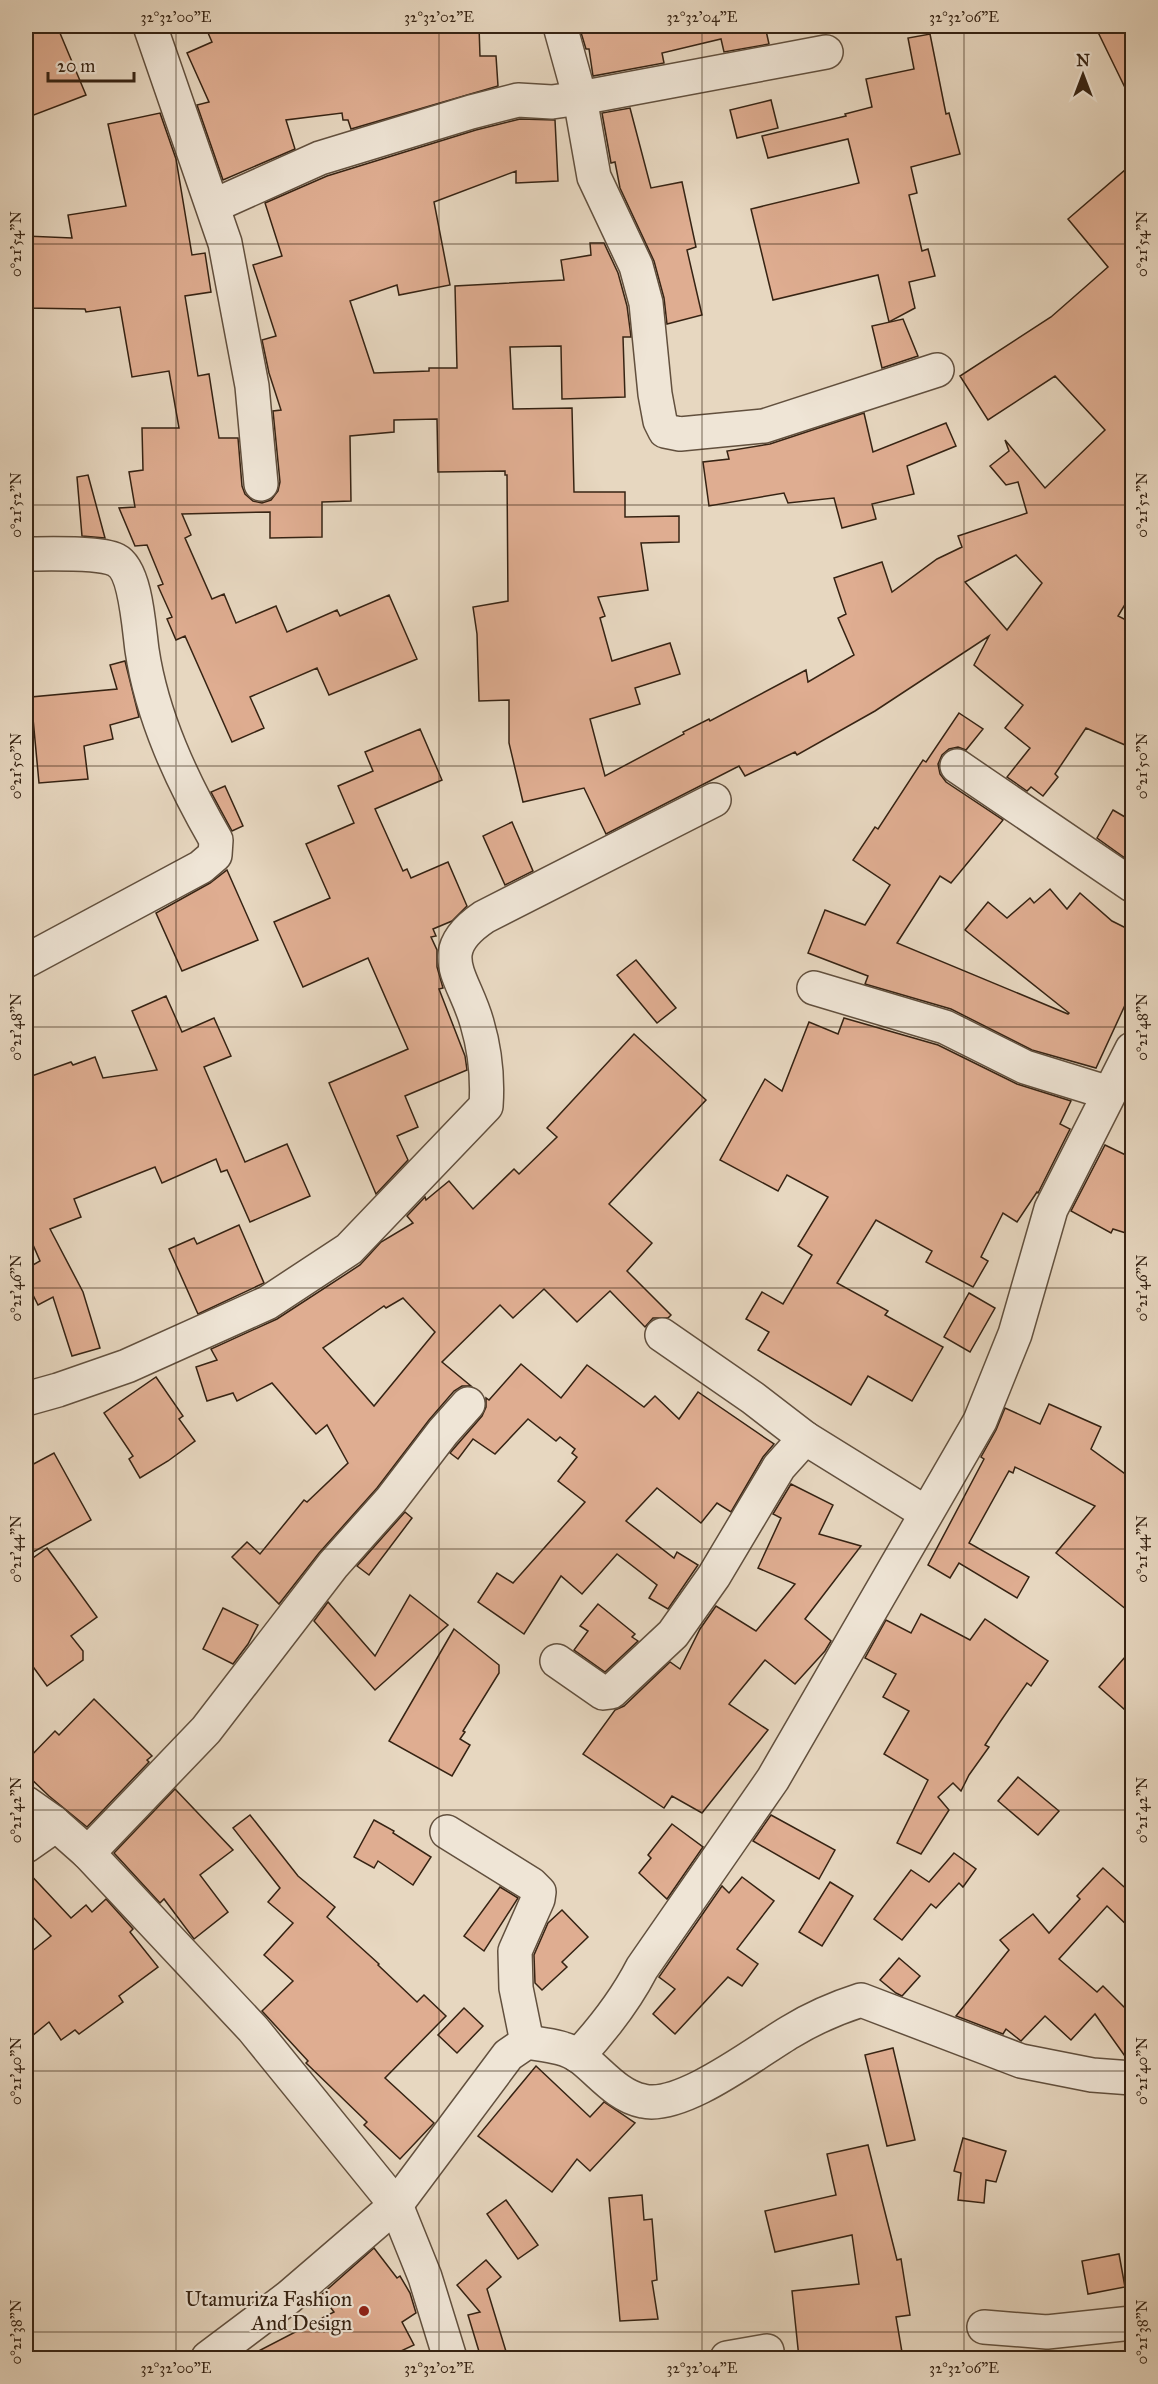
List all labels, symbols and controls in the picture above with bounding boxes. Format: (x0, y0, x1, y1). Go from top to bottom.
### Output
text: 32°32'00"E (140, 8, 212, 26)
text: 32°32'02"E (404, 8, 474, 26)
text: 32°32'04"E (667, 8, 738, 26)
text: 32°32'06"E (929, 8, 999, 26)
scale bar (48, 45, 134, 83)
north arrow (1053, 45, 1113, 105)
text: N (1076, 51, 1090, 70)
text: 20 m (57, 55, 95, 77)
text: 0°21'54"N (7, 211, 25, 277)
text: 0°21'54"N (1133, 211, 1151, 277)
text: 0°21'52"N (7, 472, 25, 538)
text: 0°21'52"N (1133, 472, 1151, 538)
text: 0°21'50"N (7, 732, 25, 799)
text: 0°21'50"N (1133, 732, 1151, 799)
text: 0°21'48"N (7, 993, 25, 1061)
text: 0°21'48"N (1133, 993, 1151, 1061)
text: 0°21'46"N (7, 1254, 25, 1321)
text: 0°21'46"N (1133, 1254, 1151, 1321)
text: 0°21'44"N (7, 1515, 25, 1583)
text: 0°21'44"N (1133, 1515, 1151, 1583)
text: 0°21'42"N (7, 1776, 25, 1843)
text: 0°21'42"N (1133, 1776, 1151, 1843)
text: 0°21'40"N (7, 2037, 25, 2105)
text: 0°21'40"N (1133, 2037, 1151, 2105)
place label: Utamuriza Fashion And Design (185, 2286, 352, 2336)
text: 0°21'38"N (7, 2299, 25, 2364)
text: 0°21'38"N (1133, 2299, 1151, 2364)
marker: Utamuriza Fashion And Design (357, 2304, 371, 2318)
text: 32°32'00"E (140, 2359, 212, 2377)
text: 32°32'02"E (404, 2359, 474, 2377)
text: 32°32'04"E (667, 2359, 738, 2377)
text: 32°32'06"E (929, 2359, 999, 2377)

